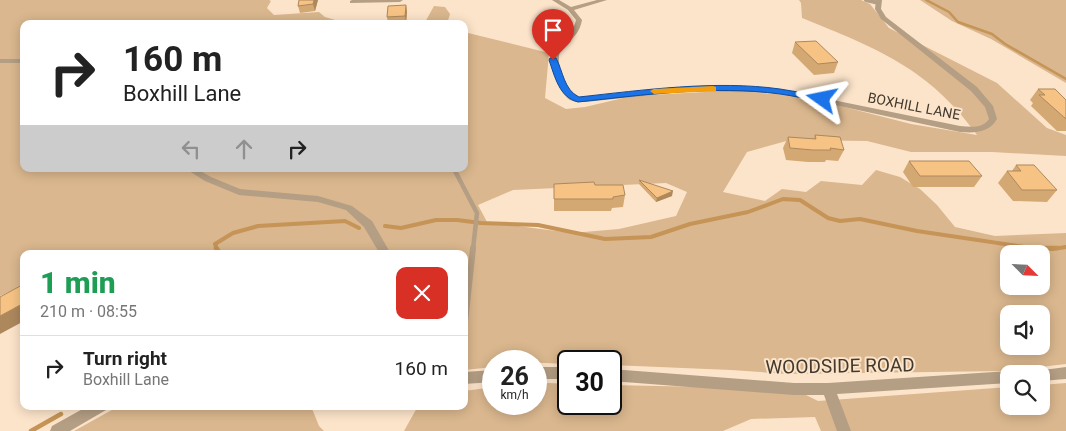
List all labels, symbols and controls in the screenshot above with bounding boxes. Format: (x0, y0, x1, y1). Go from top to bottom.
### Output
pin (532, 9, 574, 60)
icon: arrive (539, 16, 567, 44)
text: 160 m (123, 39, 222, 80)
icon: right (40, 40, 105, 105)
position arrow (795, 72, 847, 124)
text: Boxhill Lane (123, 81, 241, 106)
street label: BOXHILL LANE (866, 89, 962, 123)
icon: left (177, 135, 205, 163)
icon: ahead (230, 135, 258, 163)
icon: right (283, 135, 311, 163)
north arrow (1000, 245, 1050, 295)
map controls (1000, 245, 1050, 415)
text: 1 min (40, 265, 116, 300)
button: close (396, 267, 448, 319)
text: 210 m · 08:55 (40, 302, 137, 321)
button: sound (1000, 305, 1050, 355)
text: Turn right (83, 347, 167, 370)
speed limit sign: 30 (557, 350, 622, 415)
street label: WOODSIDE ROAD (765, 353, 915, 379)
icon: right (40, 354, 68, 382)
text: 160 m (395, 357, 448, 380)
text: 26 (500, 362, 529, 391)
button: search (1000, 365, 1050, 415)
text: Boxhill Lane (83, 370, 169, 389)
text: km/h (500, 388, 529, 402)

